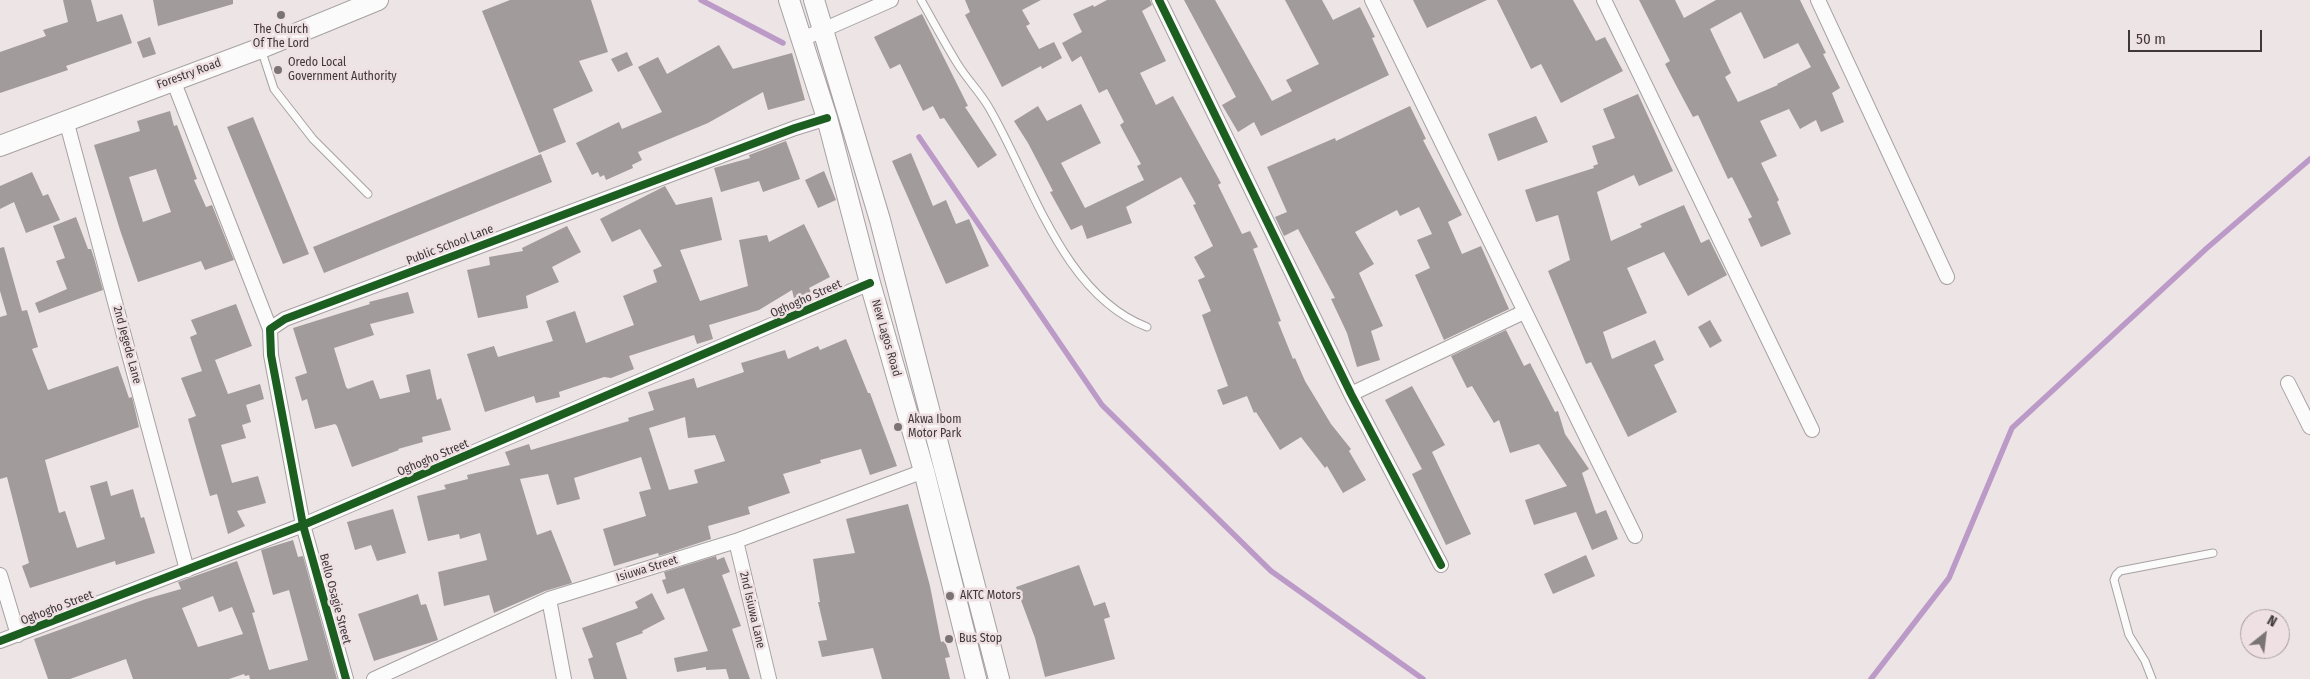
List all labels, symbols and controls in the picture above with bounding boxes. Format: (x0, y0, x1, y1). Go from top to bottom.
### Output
marker: The Church Of The Lord (275, 9, 287, 21)
scale bar (2130, 20, 2264, 52)
place label: The Church Of The Lord (253, 23, 309, 51)
text: 50 m (2136, 30, 2166, 48)
street label: Forestry Road (155, 56, 223, 92)
place label: Oredo Local Government Authority (288, 56, 397, 84)
marker: Oredo Local Government Authority (272, 64, 284, 76)
street label: Public School Lane (404, 222, 496, 268)
street label: Oghogho Street (768, 277, 844, 321)
street label: New Lagos Road (868, 298, 904, 378)
street label: 2nd Jegede Lane (110, 305, 144, 385)
place label: Akwa Ibom Motor Park (908, 413, 961, 441)
marker: Akwa Ibom Motor Park (892, 421, 904, 433)
street label: Oghogho Street (395, 436, 471, 480)
street label: Bello Osagie Street (316, 552, 354, 646)
street label: Isiuwa Street (615, 553, 679, 585)
street label: 2nd Isiuwa Lane (736, 570, 768, 650)
street label: Oghogho Street (19, 588, 95, 628)
place label: AKTC Motors (960, 589, 1021, 603)
marker: AKTC Motors (944, 590, 956, 602)
north arrow (2240, 609, 2290, 659)
text: N (2264, 612, 2280, 631)
place label: Bus Stop (959, 632, 1002, 646)
marker: Bus Stop (943, 633, 955, 645)

